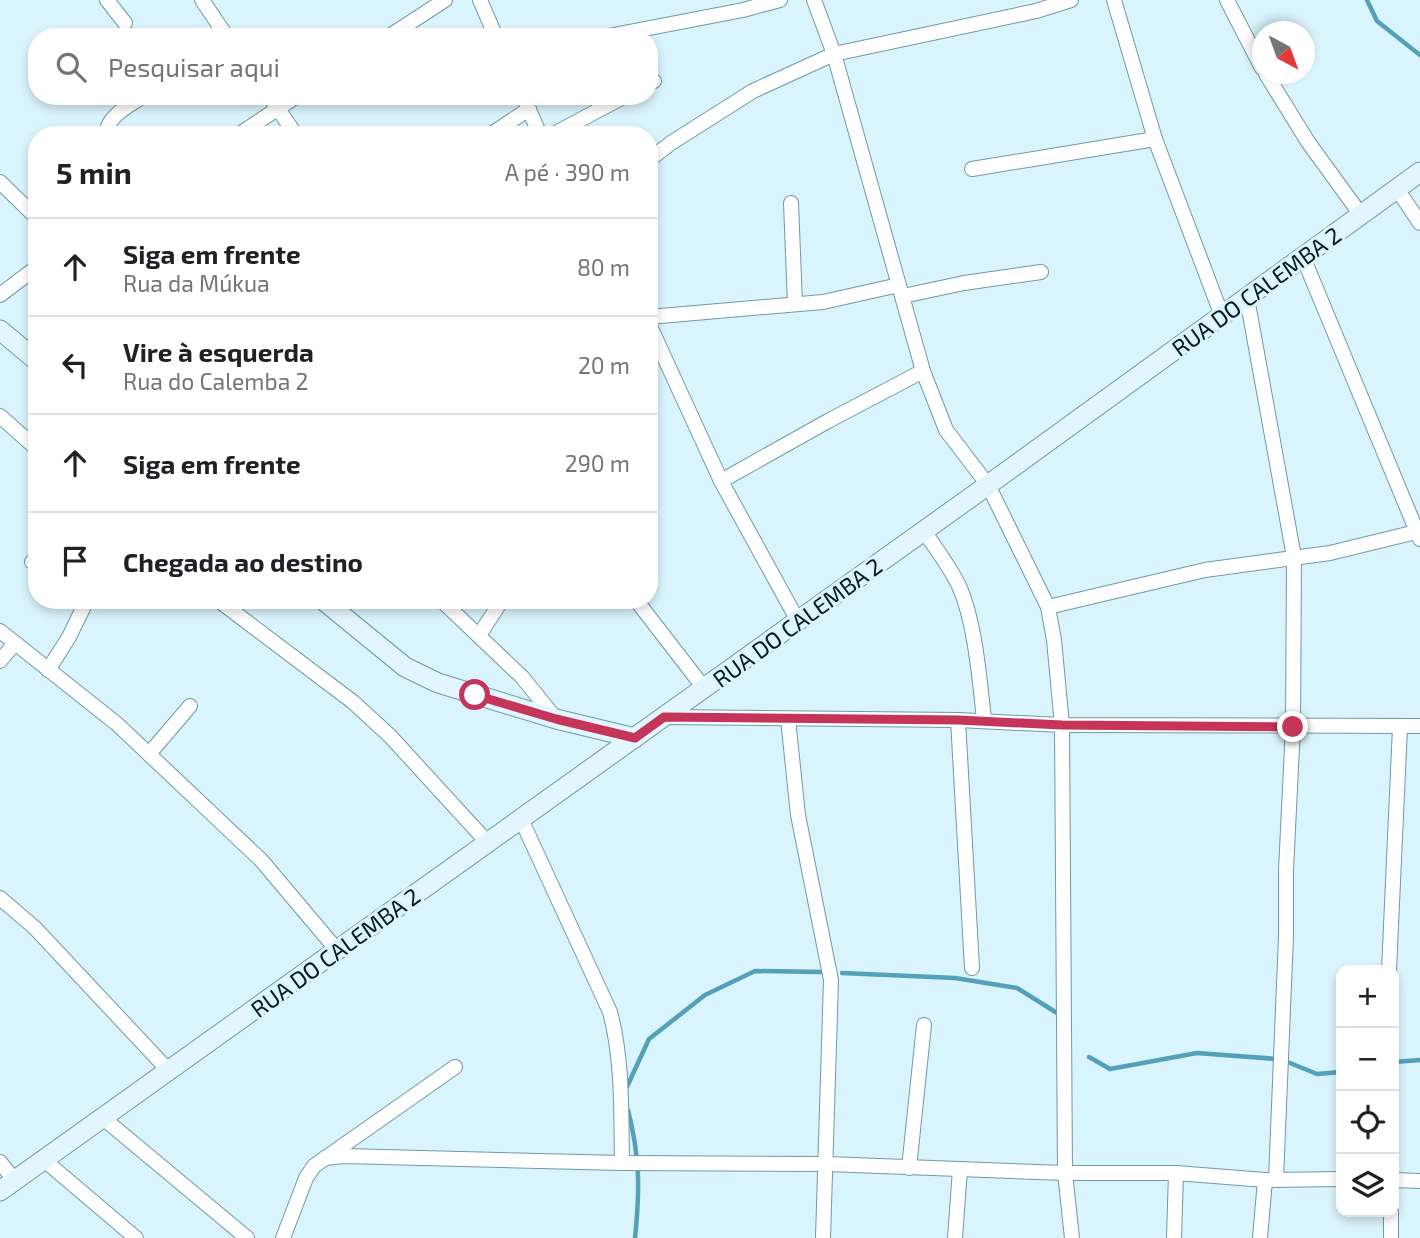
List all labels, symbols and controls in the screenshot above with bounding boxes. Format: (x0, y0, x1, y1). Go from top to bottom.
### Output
north arrow (1252, 21, 1315, 84)
search box (28, 28, 658, 105)
icon: search (52, 48, 90, 86)
text: Pesquisar aqui (108, 51, 280, 82)
text: 5 min (56, 154, 132, 190)
text: A pé · 390 m (505, 158, 630, 186)
street label: RUA DO CALEMBA 2 (1166, 220, 1346, 362)
text: Siga em frente (123, 238, 301, 269)
icon: ahead (56, 248, 94, 286)
text: 80 m (577, 253, 630, 281)
text: Rua da Múkua (123, 269, 270, 297)
text: Vire à esquerda (123, 336, 314, 367)
icon: left (56, 346, 94, 384)
text: 20 m (578, 351, 630, 379)
text: Rua do Calemba 2 (123, 367, 308, 395)
icon: ahead (56, 444, 94, 482)
text: Siga em frente (123, 448, 301, 479)
text: 290 m (565, 449, 630, 477)
icon: arrive (56, 542, 94, 580)
text: Chegada ao destino (123, 546, 363, 577)
street label: RUA DO CALEMBA 2 (707, 551, 887, 693)
route start (459, 679, 490, 710)
route end (1277, 711, 1308, 742)
street label: RUA DO CALEMBA 2 (245, 881, 425, 1023)
map controls (1336, 965, 1399, 1217)
button: + (1336, 965, 1399, 1028)
button: − (1336, 1028, 1399, 1091)
button: locate (1336, 1091, 1399, 1154)
button: layers (1336, 1154, 1399, 1217)

